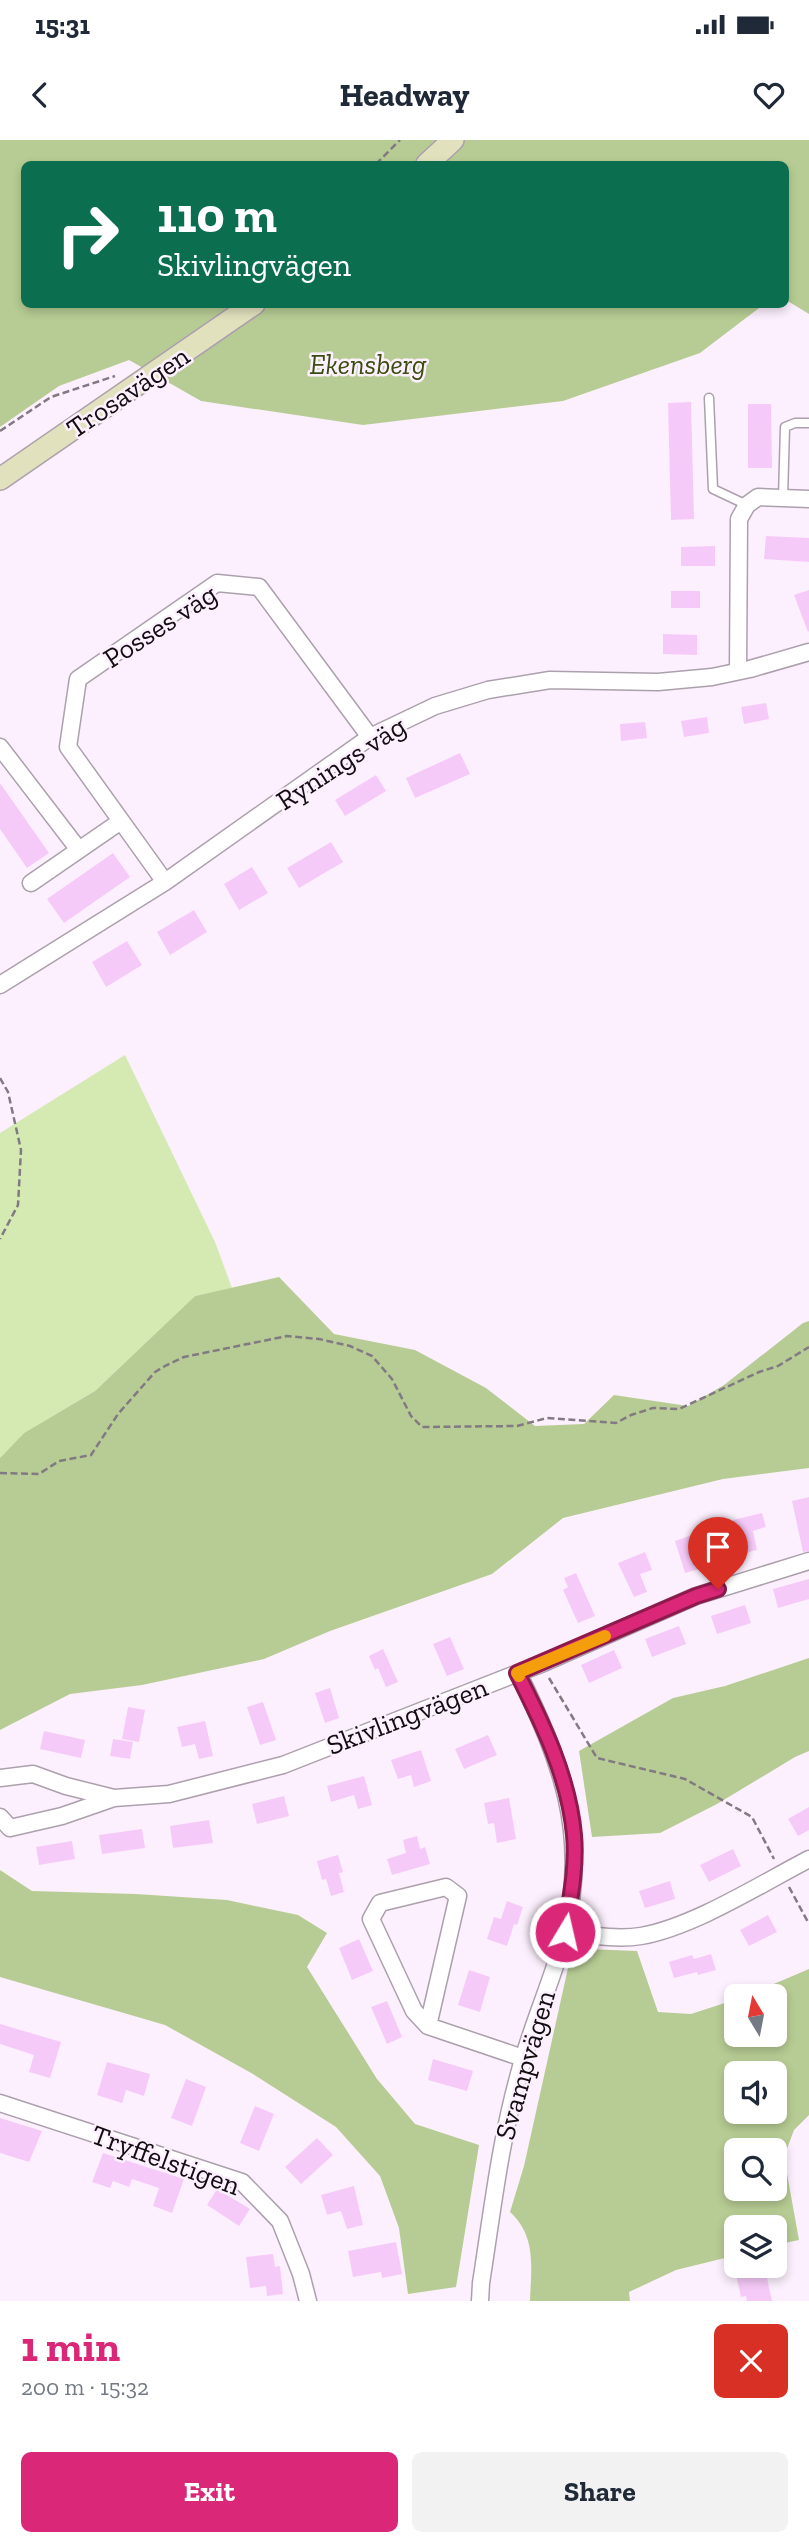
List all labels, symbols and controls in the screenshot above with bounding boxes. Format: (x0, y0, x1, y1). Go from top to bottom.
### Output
text: 15:31 (35, 9, 90, 41)
icon: back (21, 76, 59, 114)
text: Headway (339, 76, 470, 114)
icon: heart (750, 76, 788, 114)
text: 110 m (157, 186, 277, 245)
icon: right (42, 189, 133, 280)
text: Skivlingvägen (157, 246, 351, 284)
street label: Trosavägen (60, 339, 196, 445)
park label: Ekensberg (310, 348, 427, 381)
street label: Posses väg (97, 577, 223, 675)
street label: Rynings väg (270, 709, 412, 817)
pin (688, 1517, 748, 1589)
icon: arrive (699, 1528, 737, 1566)
street label: Skivlingvägen (322, 1670, 492, 1762)
position arrow (528, 1895, 602, 1969)
north arrow (724, 1984, 788, 2048)
map controls (724, 1984, 787, 2278)
street label: Svampvägen (488, 1986, 562, 2144)
button: sound (724, 2061, 787, 2124)
street label: Tryffelstigen (87, 2118, 245, 2202)
button: search (724, 2138, 787, 2201)
button: layers (724, 2215, 787, 2278)
text: 1 min (21, 2321, 120, 2372)
button: close (714, 2324, 788, 2398)
text: 200 m · 15:32 (21, 2373, 149, 2401)
button: Exit (21, 2452, 398, 2532)
button: Share (412, 2452, 788, 2532)

